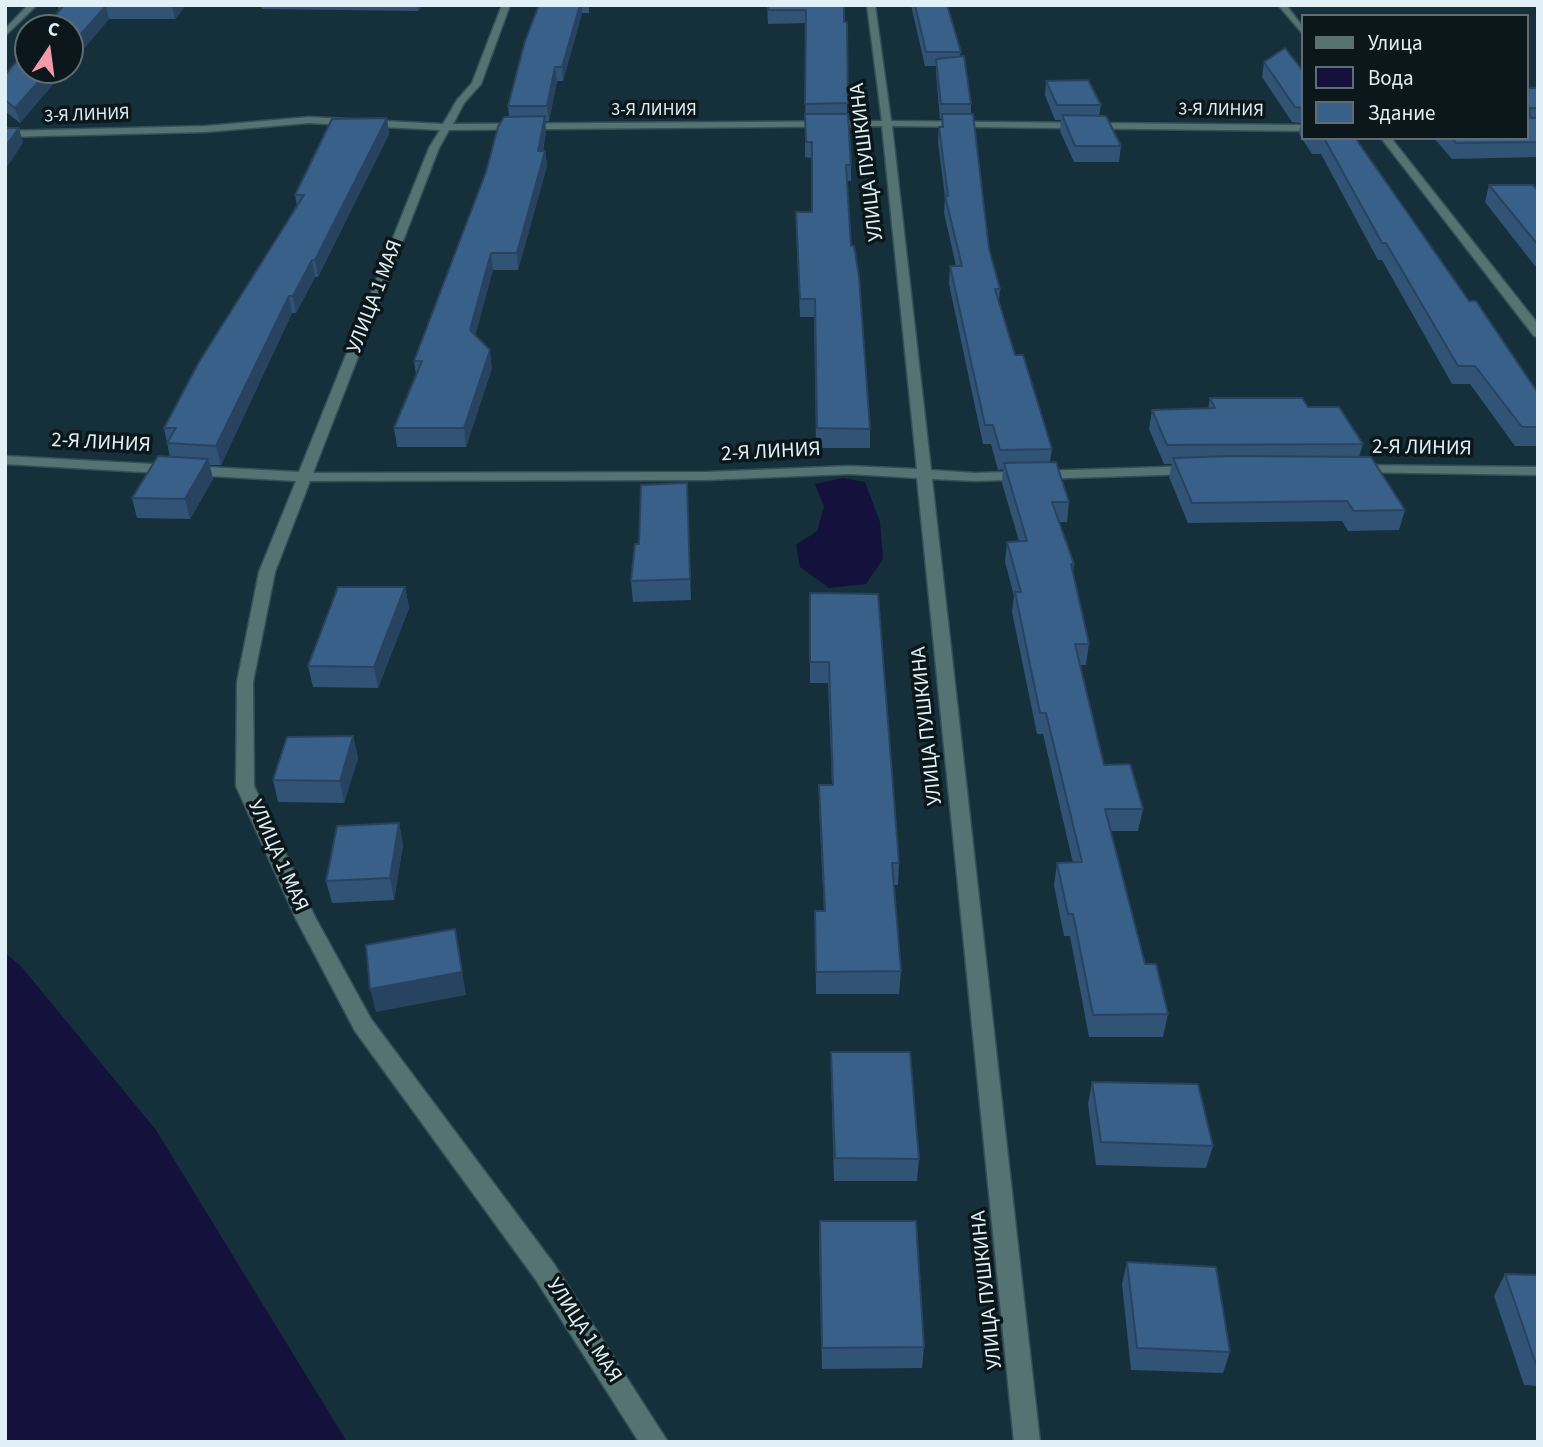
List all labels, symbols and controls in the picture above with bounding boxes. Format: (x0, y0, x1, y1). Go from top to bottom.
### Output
north arrow (14, 14, 84, 84)
legend (1302, 14, 1529, 140)
text: С (45, 16, 62, 44)
text: Улица (1368, 28, 1423, 58)
text: Вода (1368, 63, 1414, 93)
street label: УЛИЦА ПУШКИНА (846, 81, 890, 243)
text: Здание (1368, 98, 1436, 128)
street label: 3-Я ЛИНИЯ (1178, 99, 1264, 123)
street label: 3-Я ЛИНИЯ (611, 100, 697, 122)
street label: 3-Я ЛИНИЯ (44, 104, 130, 128)
street label: УЛИЦА 1 МАЯ (343, 237, 409, 357)
street label: 2-Я ЛИНИЯ (51, 429, 151, 459)
street label: 2-Я ЛИНИЯ (1372, 436, 1472, 462)
street label: 2-Я ЛИНИЯ (721, 438, 821, 468)
street label: УЛИЦА ПУШКИНА (907, 645, 949, 807)
street label: УЛИЦА 1 МАЯ (241, 796, 313, 916)
street label: УЛИЦА ПУШКИНА (967, 1209, 1009, 1371)
street label: УЛИЦА 1 МАЯ (540, 1274, 626, 1388)

